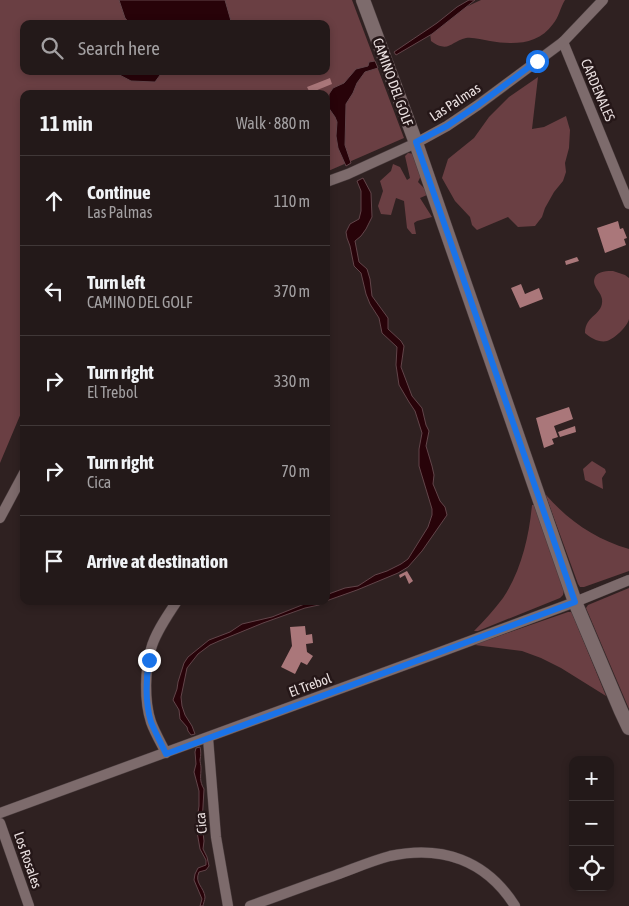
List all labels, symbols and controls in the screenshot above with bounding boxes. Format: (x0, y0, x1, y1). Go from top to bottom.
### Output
search box (20, 20, 330, 75)
icon: search (38, 34, 66, 62)
street label: CAMINO DEL GOLF (370, 36, 416, 128)
text: Search here (78, 37, 160, 59)
route start (526, 50, 549, 73)
street label: CARDENALES (578, 56, 618, 124)
street label: Las Palmas (427, 80, 483, 124)
text: 11 min (40, 111, 93, 135)
text: Walk · 880 m (236, 114, 310, 132)
text: Continue (87, 181, 151, 203)
icon: ahead (40, 187, 68, 215)
text: 110 m (274, 192, 310, 210)
text: Las Palmas (87, 203, 152, 221)
text: Turn left (87, 271, 145, 293)
icon: left (40, 277, 68, 305)
text: 370 m (274, 282, 310, 300)
text: CAMINO DEL GOLF (87, 293, 192, 311)
text: Turn right (87, 361, 154, 383)
icon: right (40, 367, 68, 395)
text: 330 m (274, 372, 310, 390)
text: El Trebol (87, 383, 138, 401)
text: Turn right (87, 451, 154, 473)
icon: right (40, 457, 68, 485)
text: 70 m (281, 462, 310, 480)
text: Cica (87, 473, 111, 491)
icon: arrive (40, 547, 68, 575)
text: Arrive at destination (87, 550, 228, 572)
route end (138, 649, 161, 672)
street label: El Trebol (286, 670, 334, 700)
map controls (569, 756, 614, 891)
button: + (569, 756, 614, 801)
button: − (569, 801, 614, 846)
street label: Cica (192, 812, 210, 834)
street label: Los Rosales (11, 830, 45, 890)
button: locate (569, 846, 614, 891)

